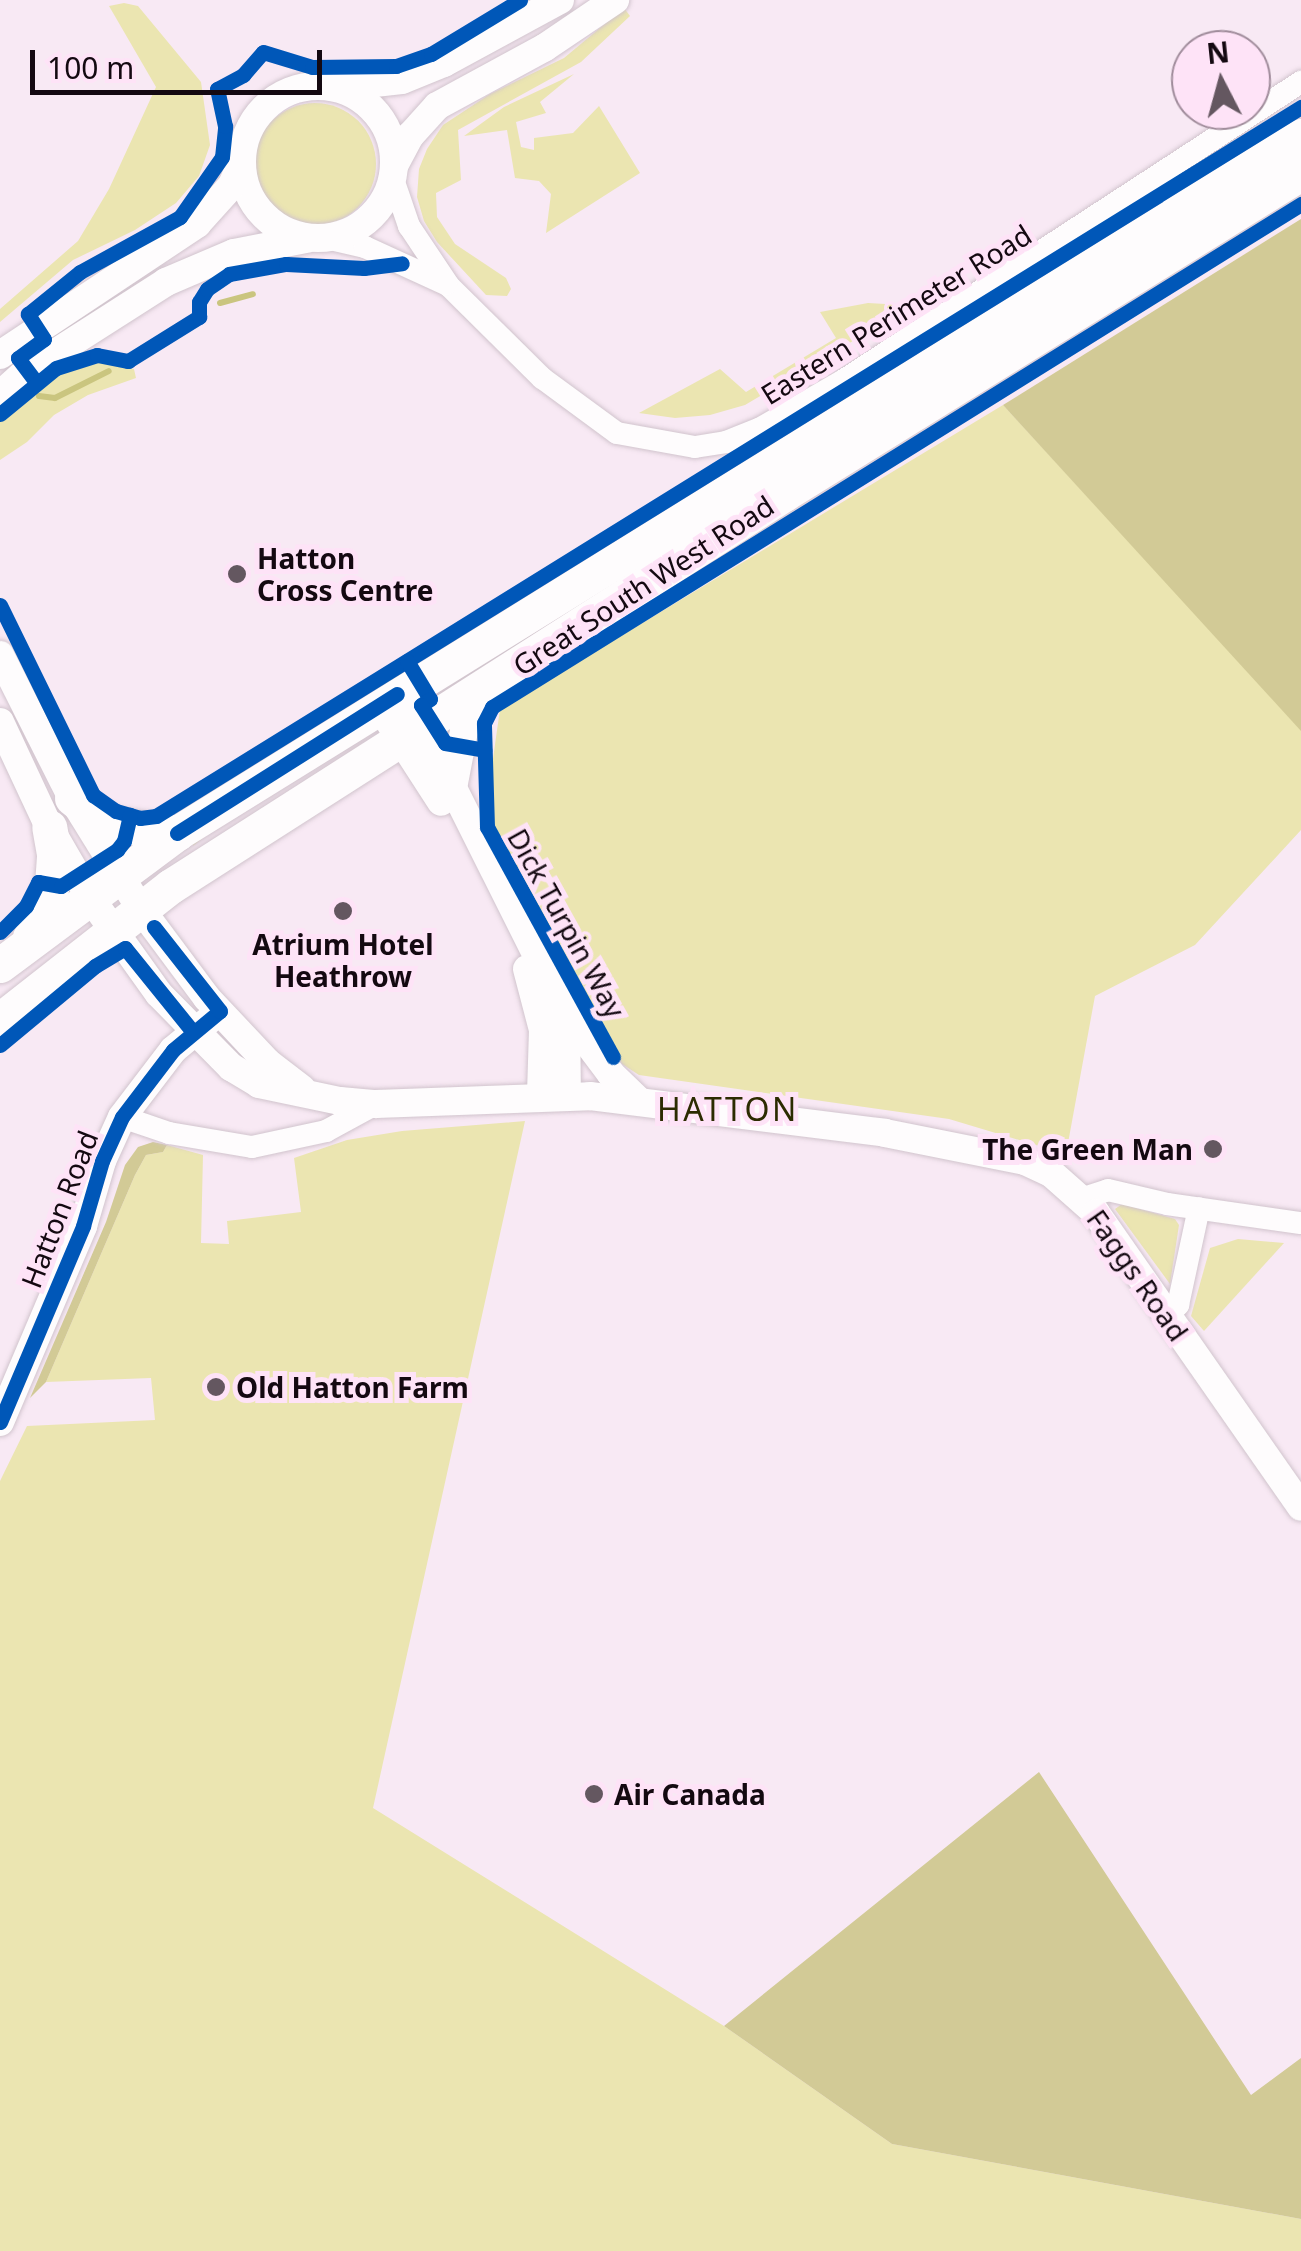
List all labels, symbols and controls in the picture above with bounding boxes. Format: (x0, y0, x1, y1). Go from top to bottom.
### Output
scale bar (35, 30, 328, 92)
north arrow (1171, 30, 1271, 130)
text: N (1205, 32, 1231, 72)
text: 100 m (47, 47, 134, 88)
street label: Eastern Perimeter Road (755, 217, 1037, 411)
street label: Great South West Road (506, 488, 780, 682)
place label: Hatton Cross Centre (257, 541, 434, 607)
marker: Hatton Cross Centre (226, 563, 248, 585)
street label: Dick Turpin Way (501, 823, 633, 1023)
marker: Atrium Hotel Heathrow (332, 900, 354, 922)
place label: Atrium Hotel Heathrow (252, 927, 434, 993)
district label: HATTON (657, 1090, 799, 1128)
street label: Hatton Road (14, 1126, 104, 1292)
place label: The Green Man (982, 1132, 1193, 1166)
marker: The Green Man (1202, 1138, 1224, 1160)
street label: Faggs Road (1080, 1203, 1196, 1347)
place label: Old Hatton Farm (236, 1370, 469, 1404)
marker: Old Hatton Farm (205, 1376, 227, 1398)
place label: Air Canada (614, 1777, 766, 1811)
marker: Air Canada (583, 1783, 605, 1805)

